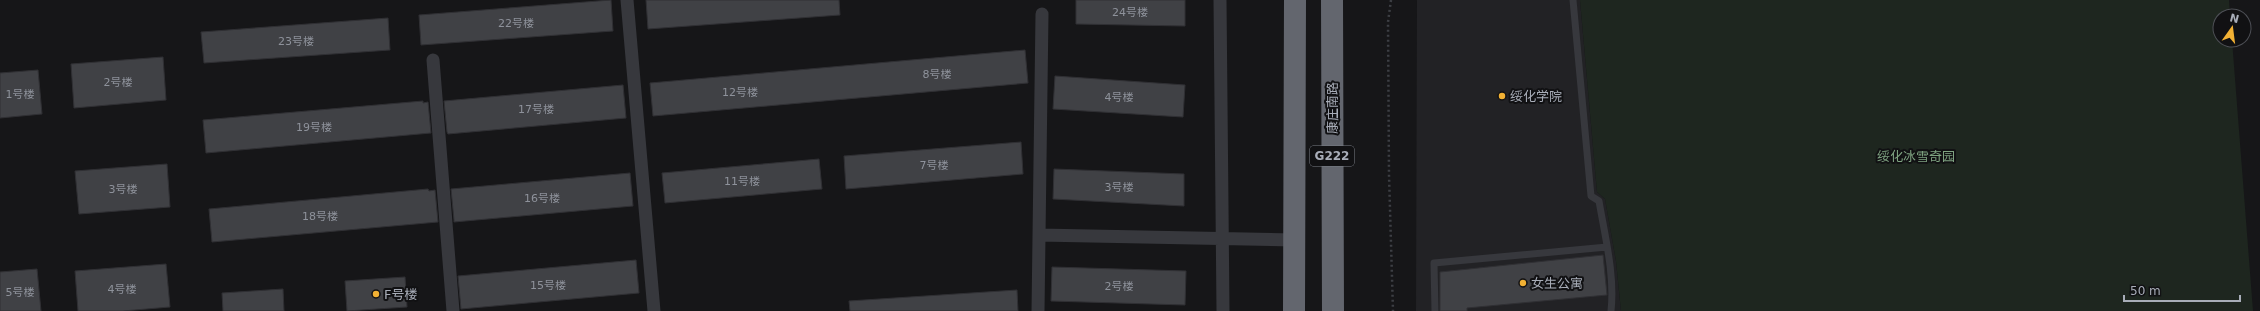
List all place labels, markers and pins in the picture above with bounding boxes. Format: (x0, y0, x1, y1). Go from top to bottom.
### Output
place label: 绥化学院 (1510, 89, 1562, 104)
marker: 绥化学院 (1497, 91, 1507, 101)
place label: 女生公寓 (1531, 276, 1583, 291)
marker: 女生公寓 (1518, 278, 1528, 288)
place label: F号楼 (384, 287, 417, 302)
marker: F号楼 (371, 289, 381, 299)

